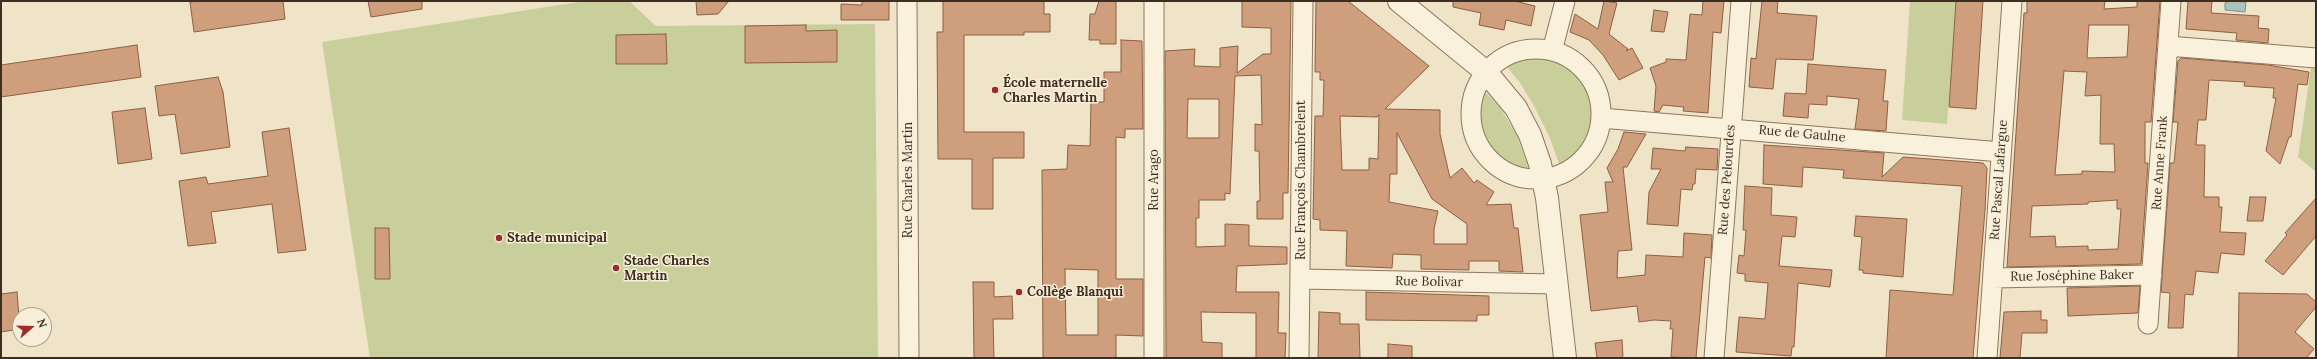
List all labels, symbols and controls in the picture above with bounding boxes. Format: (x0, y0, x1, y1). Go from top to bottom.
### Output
place label: École maternelle Charles Martin (1003, 75, 1107, 106)
marker: École maternelle Charles Martin (990, 85, 1000, 95)
street label: Rue François Chambrelent (1293, 100, 1309, 260)
street label: Rue Anne Frank (2149, 115, 2171, 211)
street label: Rue Pascal Lafargue (1987, 119, 2011, 241)
street label: Rue Charles Martin (900, 122, 916, 238)
street label: Rue de Gaulne (1758, 122, 1846, 146)
street label: Rue des Pelourdes (1715, 124, 1739, 236)
street label: Rue Arago (1146, 149, 1162, 211)
place label: Stade municipal (507, 230, 607, 246)
marker: Stade municipal (494, 233, 504, 243)
place label: Stade Charles Martin (624, 253, 709, 284)
marker: Stade Charles Martin (611, 263, 621, 273)
street label: Rue Joséphine Baker (2010, 267, 2134, 285)
street label: Rue Bolivar (1395, 274, 1463, 290)
place label: Collège Blanqui (1027, 284, 1123, 300)
marker: Collège Blanqui (1014, 287, 1024, 297)
north arrow (12, 307, 52, 347)
text: N (34, 317, 50, 330)

